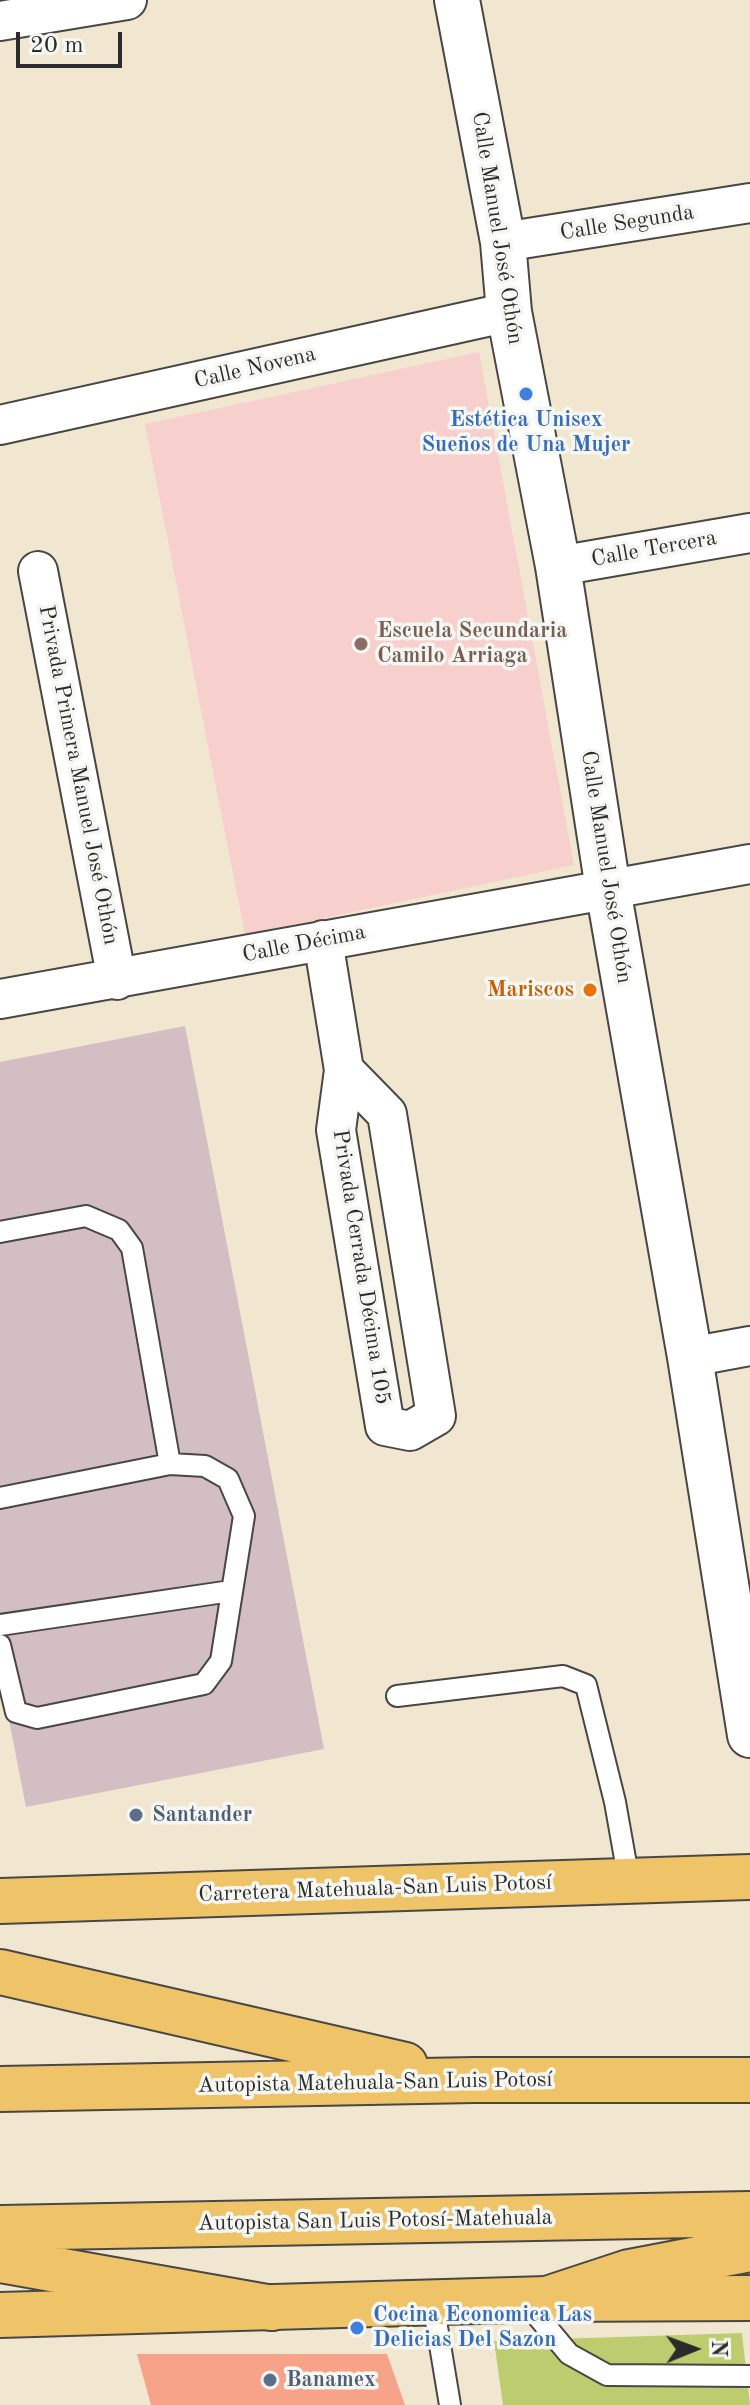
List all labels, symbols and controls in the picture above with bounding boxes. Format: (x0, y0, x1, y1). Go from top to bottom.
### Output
scale bar (20, 16, 126, 66)
text: 20 m (30, 34, 84, 58)
street label: Calle Manuel José Othón (466, 110, 528, 346)
street label: Calle Segunda (558, 199, 696, 247)
street label: Calle Novena (192, 341, 318, 395)
marker: Estética Unisex Sueños de Una Mujer (517, 385, 535, 403)
place label: Estética Unisex Sueños de Una Mujer (421, 407, 631, 458)
street label: Calle Tercera (589, 525, 719, 573)
street label: Privada Primera Manuel José Othón (32, 603, 124, 947)
place label: Escuela Secundaria Camilo Arriaga (377, 618, 567, 670)
marker: Escuela Secundaria Camilo Arriaga (352, 635, 370, 653)
street label: Calle Manuel José Othón (575, 749, 637, 985)
street label: Calle Décima (240, 919, 368, 969)
place label: Mariscos (487, 977, 574, 1003)
marker: Mariscos (581, 981, 599, 999)
street label: Privada Cerrada Décima 105 (326, 1128, 396, 1406)
place label: Santander (152, 1802, 252, 1828)
marker: Santander (127, 1806, 145, 1824)
street label: Carretera Matehuala-San Luis Potosí (198, 1870, 552, 1908)
street label: Autopista Matehuala-San Luis Potosí (197, 2067, 553, 2099)
street label: Autopista San Luis Potosí-Matehuala (197, 2205, 553, 2237)
place label: Cocina Economica Las Delicias Del Sazon (373, 2302, 592, 2354)
north arrow (654, 2309, 734, 2389)
marker: Cocina Economica Las Delicias Del Sazon (348, 2319, 366, 2337)
text: N (707, 2340, 729, 2357)
place label: Banamex (286, 2367, 376, 2393)
marker: Banamex (261, 2371, 279, 2389)

